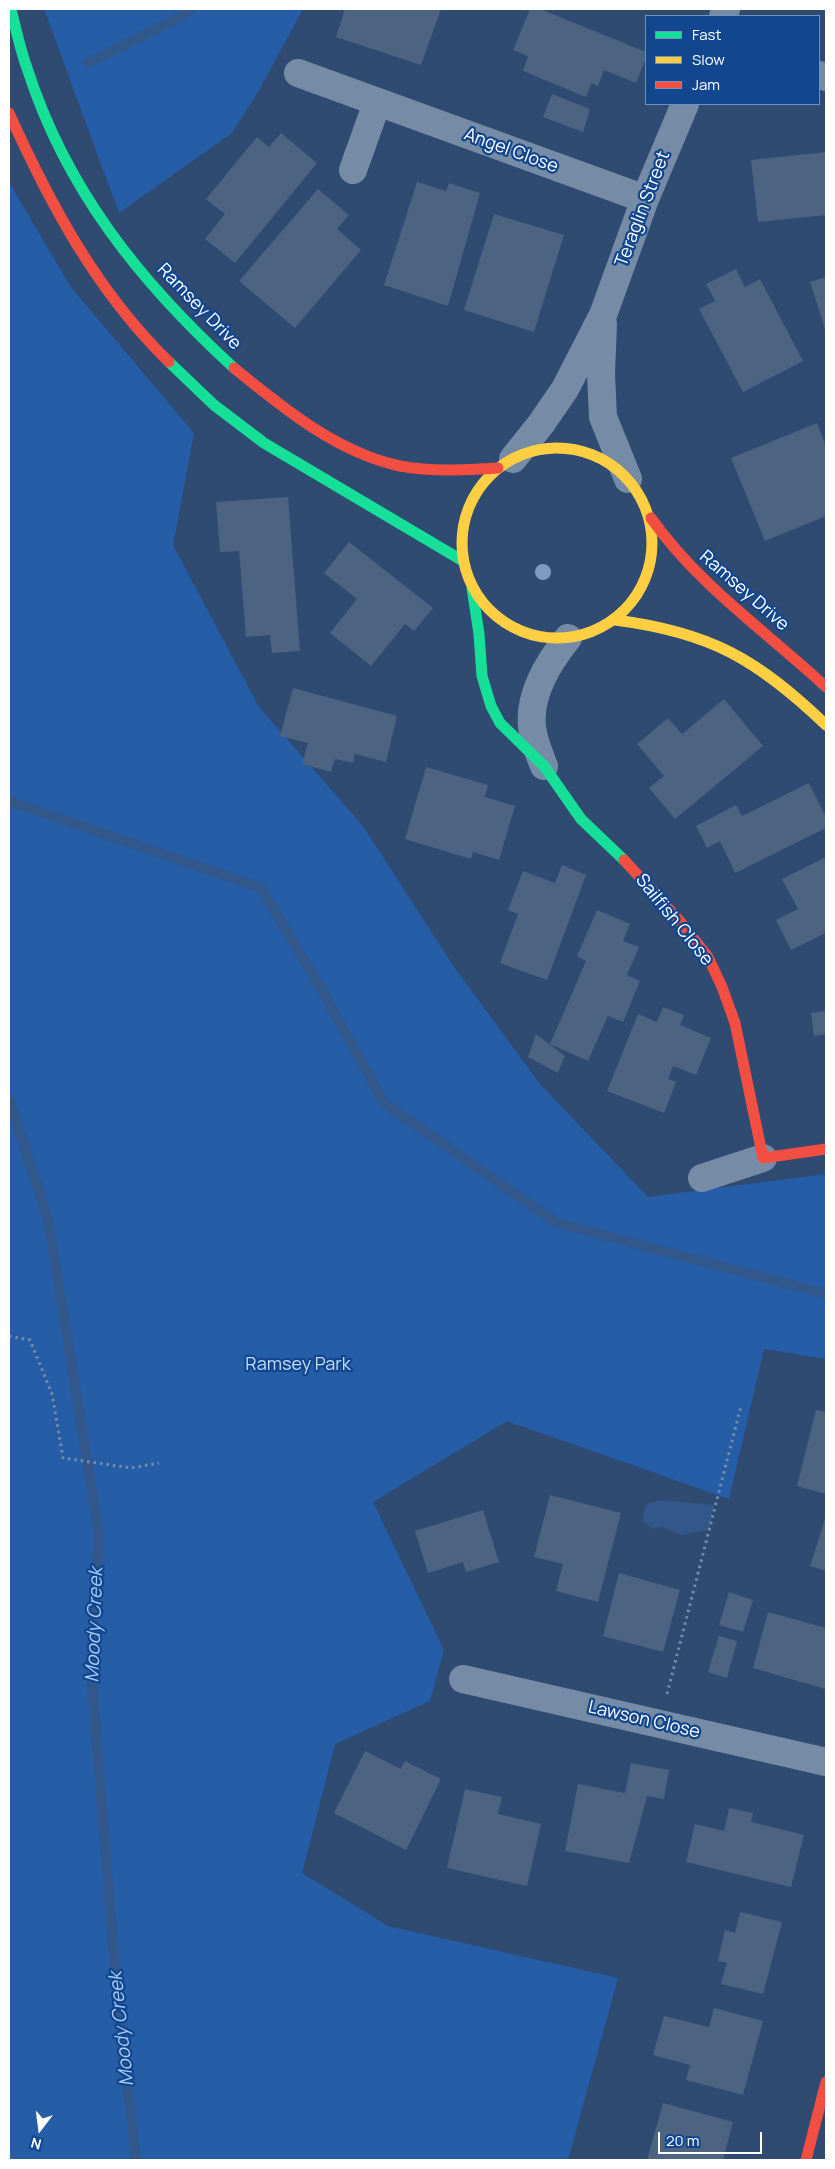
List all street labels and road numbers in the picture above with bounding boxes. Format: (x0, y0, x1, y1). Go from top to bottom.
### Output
street label: Angel Close (461, 124, 561, 178)
street label: Teraglin Street (611, 148, 675, 270)
street label: Ramsey Drive (152, 259, 246, 355)
street label: Ramsey Drive (695, 546, 793, 636)
street label: Sailfish Close (630, 870, 718, 970)
street label: Lawson Close (586, 1697, 702, 1743)

